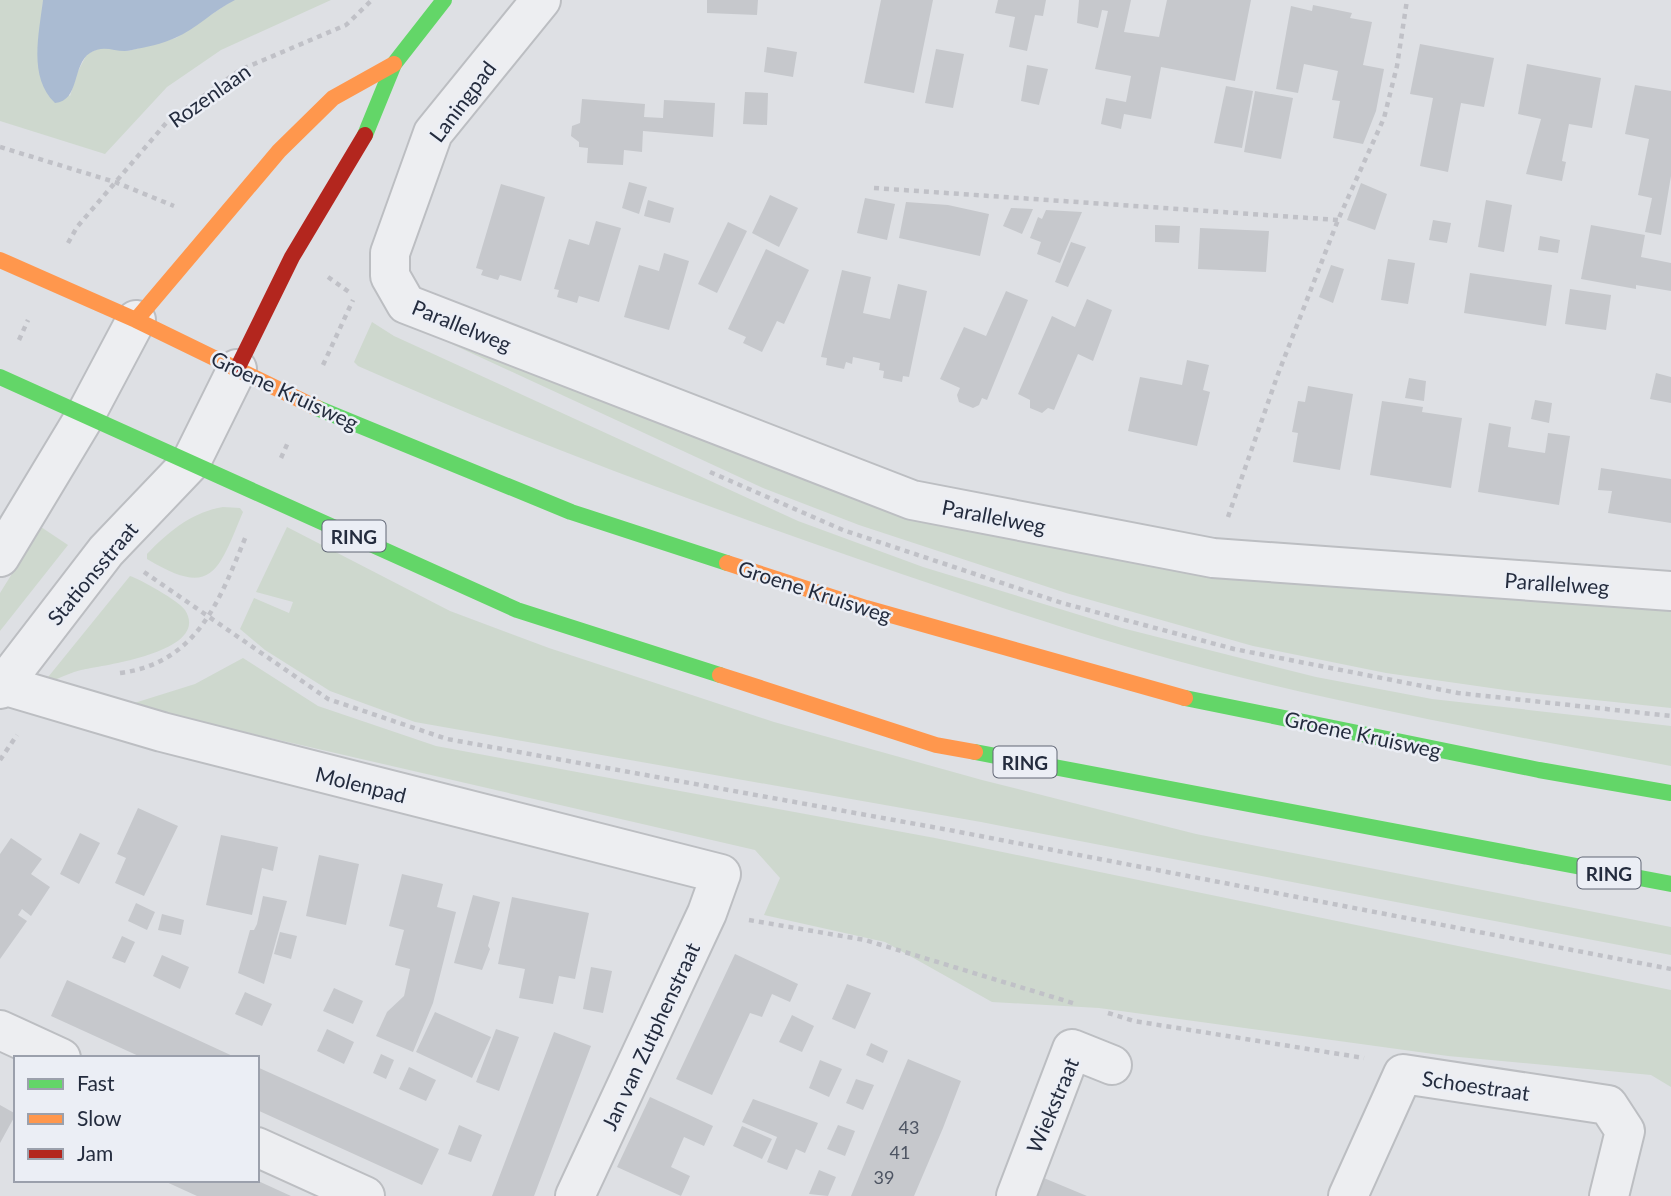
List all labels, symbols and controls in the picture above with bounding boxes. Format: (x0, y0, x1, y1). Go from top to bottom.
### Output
street label: Laningpad (424, 56, 500, 146)
street label: Rozenlaan (163, 58, 255, 132)
street label: Parallelweg (409, 294, 515, 356)
street label: Groene Kruisweg (208, 345, 363, 435)
street label: Parallelweg (940, 494, 1048, 538)
street label: Stationsstraat (42, 516, 143, 630)
road number: RING (322, 520, 386, 552)
street label: Groene Kruisweg (735, 554, 895, 628)
street label: Parallelweg (1504, 567, 1610, 599)
street label: Groene Kruisweg (1282, 705, 1444, 763)
road number: RING (993, 747, 1056, 778)
street label: Molenpad (313, 761, 409, 807)
road number: RING (1578, 858, 1640, 888)
street label: Jan van Zutphenstraat (596, 938, 705, 1134)
street label: Wiekstraat (1021, 1053, 1083, 1156)
legend (14, 1056, 259, 1182)
street label: Schoestraat (1421, 1065, 1532, 1105)
text: Fast (77, 1070, 115, 1095)
text: Slow (77, 1105, 122, 1130)
house number: 43 (899, 1116, 919, 1138)
text: Jam (77, 1140, 113, 1165)
house number: 41 (890, 1141, 910, 1163)
house number: 39 (874, 1166, 894, 1188)

